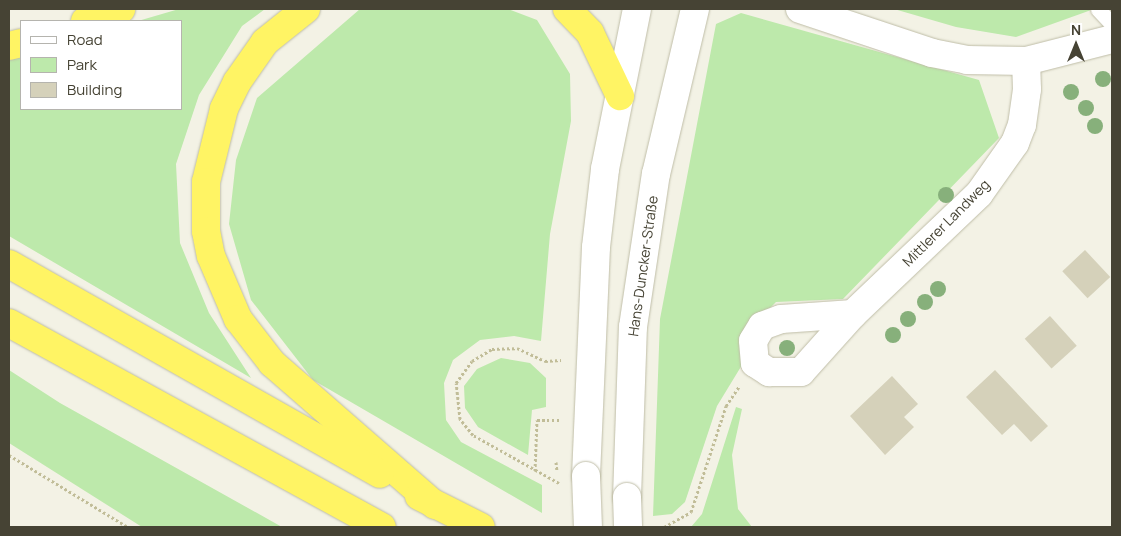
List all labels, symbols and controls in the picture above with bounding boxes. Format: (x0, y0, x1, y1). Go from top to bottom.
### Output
legend (20, 20, 182, 110)
north arrow (1051, 20, 1101, 70)
text: N (1071, 20, 1081, 39)
text: Road (67, 29, 103, 50)
text: Park (67, 54, 97, 75)
text: Building (67, 79, 122, 100)
street label: Mittlerer Landweg (899, 176, 993, 270)
street label: Hans-Duncker-Straße (625, 195, 661, 337)

